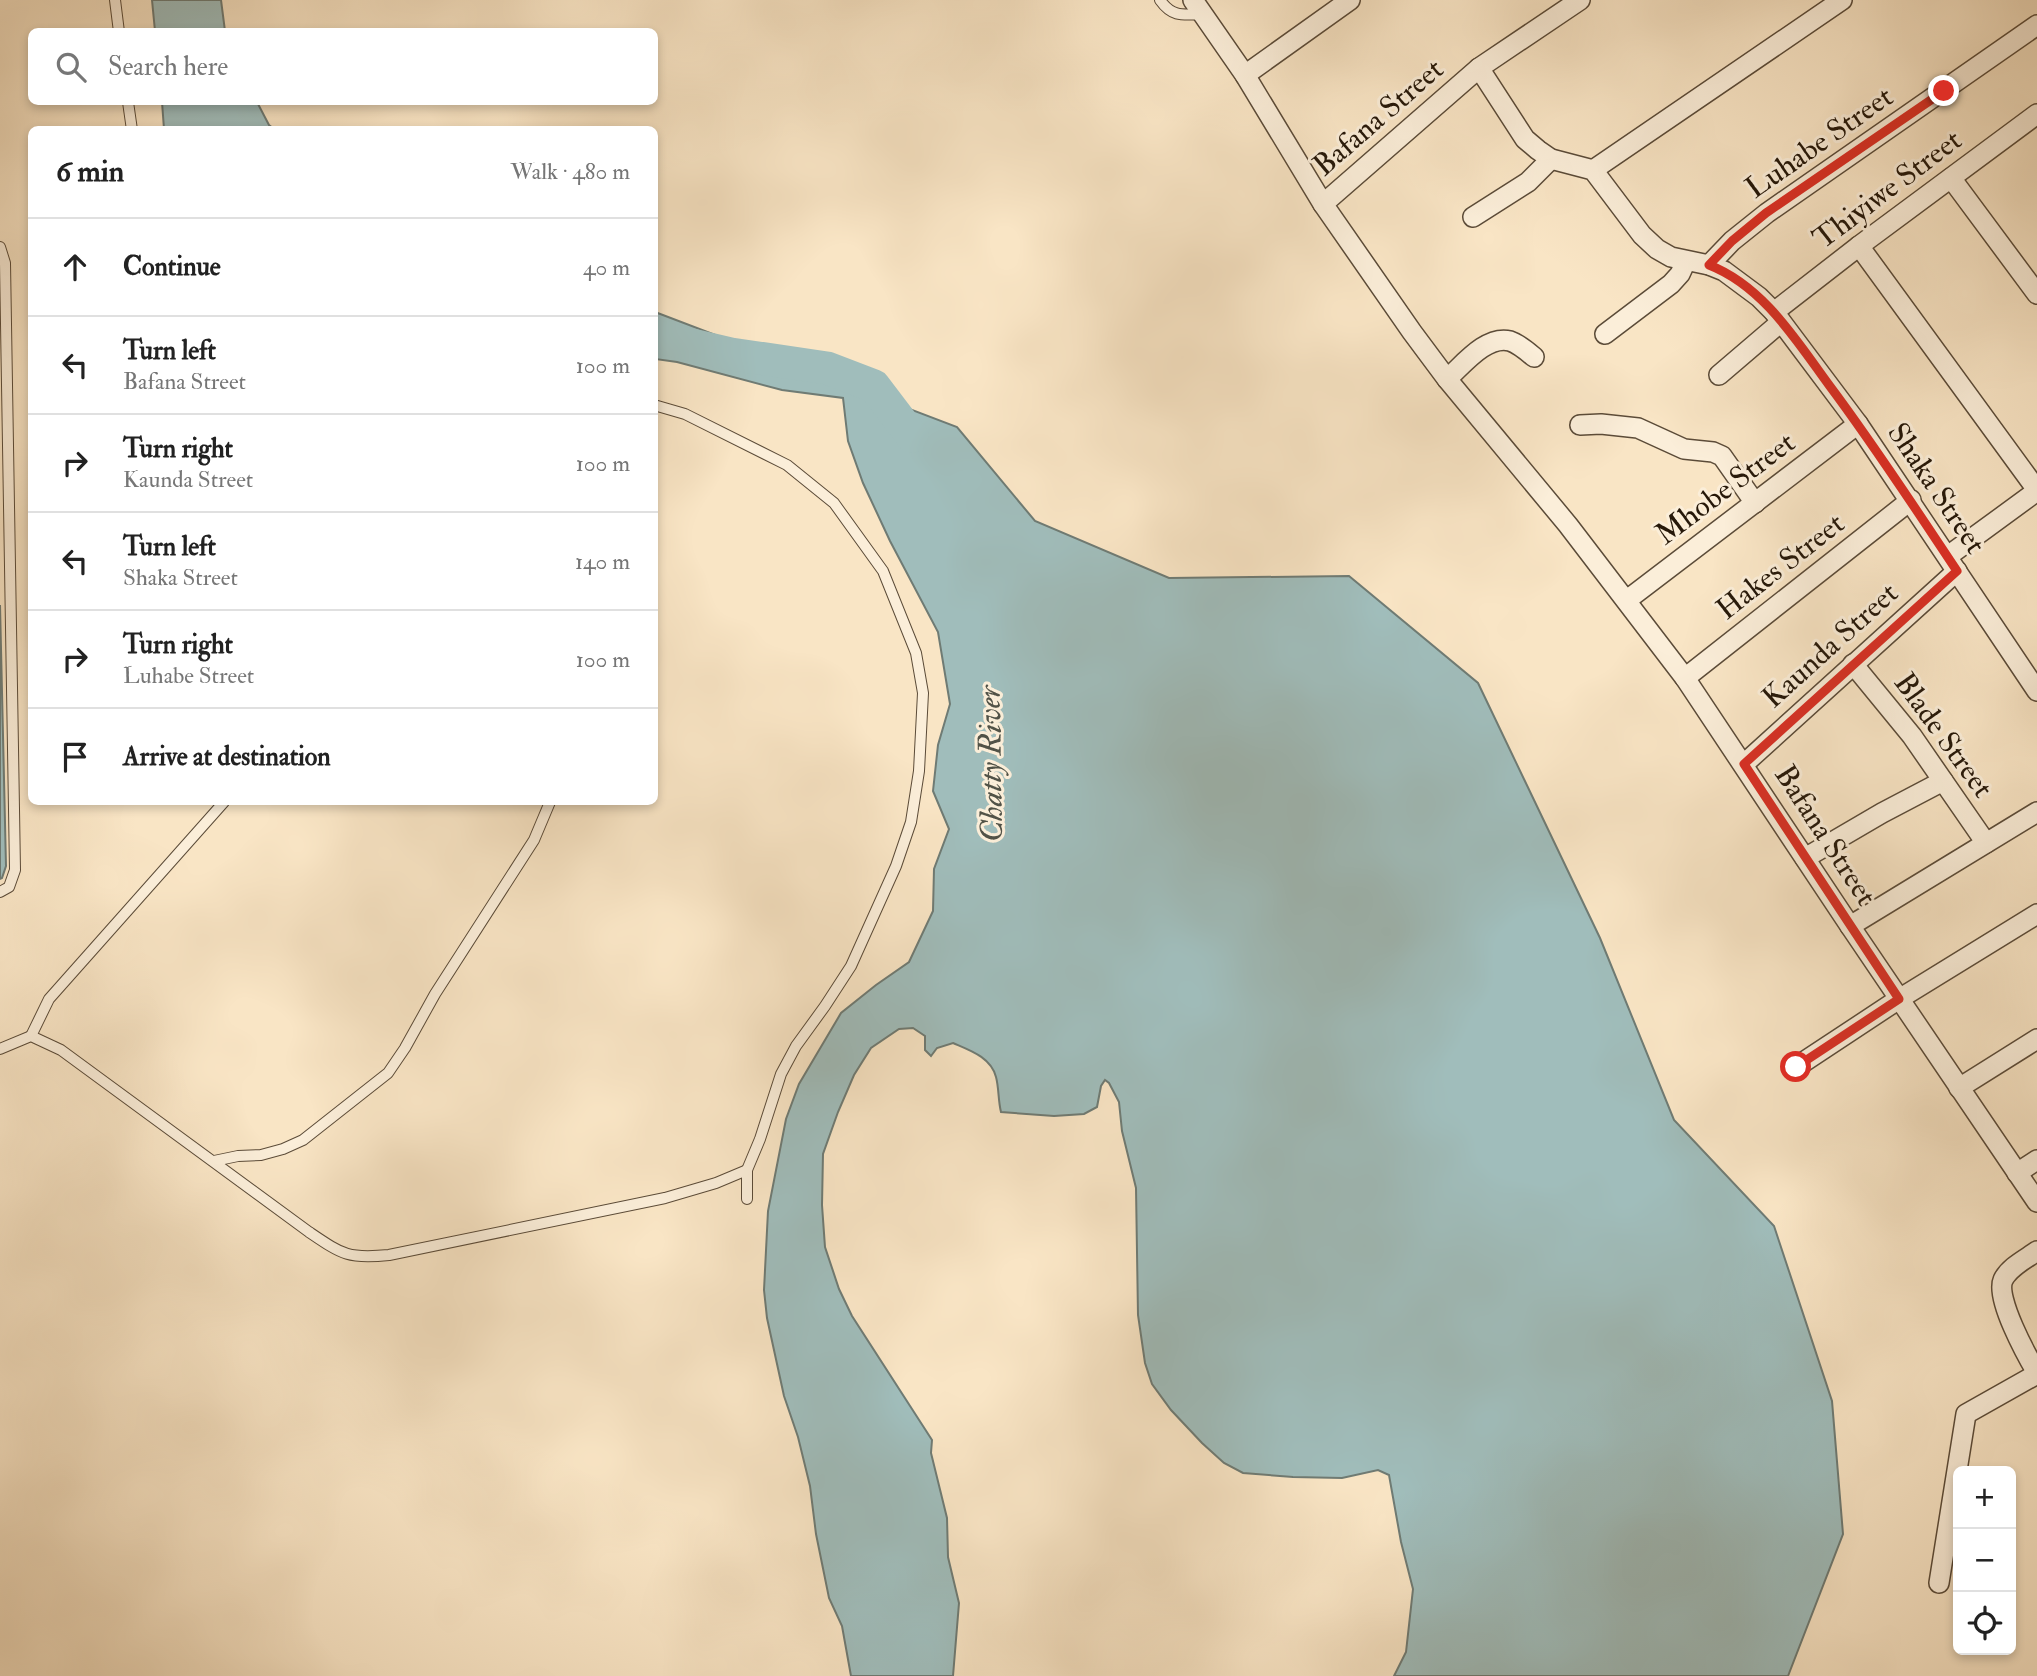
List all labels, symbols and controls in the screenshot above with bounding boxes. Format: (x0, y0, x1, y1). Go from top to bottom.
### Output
search box (28, 28, 658, 105)
icon: search (52, 48, 90, 86)
text: Search here (108, 51, 228, 83)
street label: Bafana Street (1306, 51, 1451, 184)
route end (1928, 75, 1959, 106)
street label: Luhabe Street (1739, 78, 1900, 207)
street label: Thiyiwe Street (1806, 121, 1969, 257)
text: 6 min (56, 153, 124, 190)
text: Walk · 480 m (510, 157, 630, 186)
icon: ahead (56, 248, 94, 286)
text: Continue (123, 251, 221, 283)
text: 40 m (583, 253, 630, 282)
text: Turn left (123, 335, 216, 367)
icon: left (56, 346, 94, 384)
text: 100 m (576, 351, 630, 380)
text: Bafana Street (123, 367, 246, 396)
street label: Shaka Street (1879, 416, 1994, 561)
street label: Mhobe Street (1648, 424, 1803, 553)
text: Turn right (123, 433, 233, 465)
icon: right (56, 444, 94, 482)
text: 100 m (576, 449, 630, 478)
text: Kaunda Street (123, 465, 253, 494)
street label: Hakes Street (1709, 505, 1852, 628)
text: Turn left (123, 531, 216, 563)
icon: left (56, 542, 94, 580)
text: 140 m (575, 547, 630, 576)
text: Shaka Street (123, 563, 238, 592)
street label: Kaunda Street (1755, 575, 1906, 716)
text: Turn right (123, 629, 233, 661)
icon: right (56, 640, 94, 678)
text: 100 m (576, 645, 630, 674)
text: Luhabe Street (123, 661, 254, 690)
street label: Blade Street (1886, 666, 2001, 805)
water label: Chatty River (970, 683, 1012, 843)
icon: arrive (56, 738, 94, 776)
text: Arrive at destination (123, 741, 331, 773)
street label: Bafana Street (1766, 758, 1885, 913)
route start (1780, 1051, 1811, 1082)
map controls (1953, 1466, 2016, 1655)
button: + (1953, 1466, 2016, 1529)
button: − (1953, 1529, 2016, 1592)
button: locate (1953, 1592, 2016, 1655)

